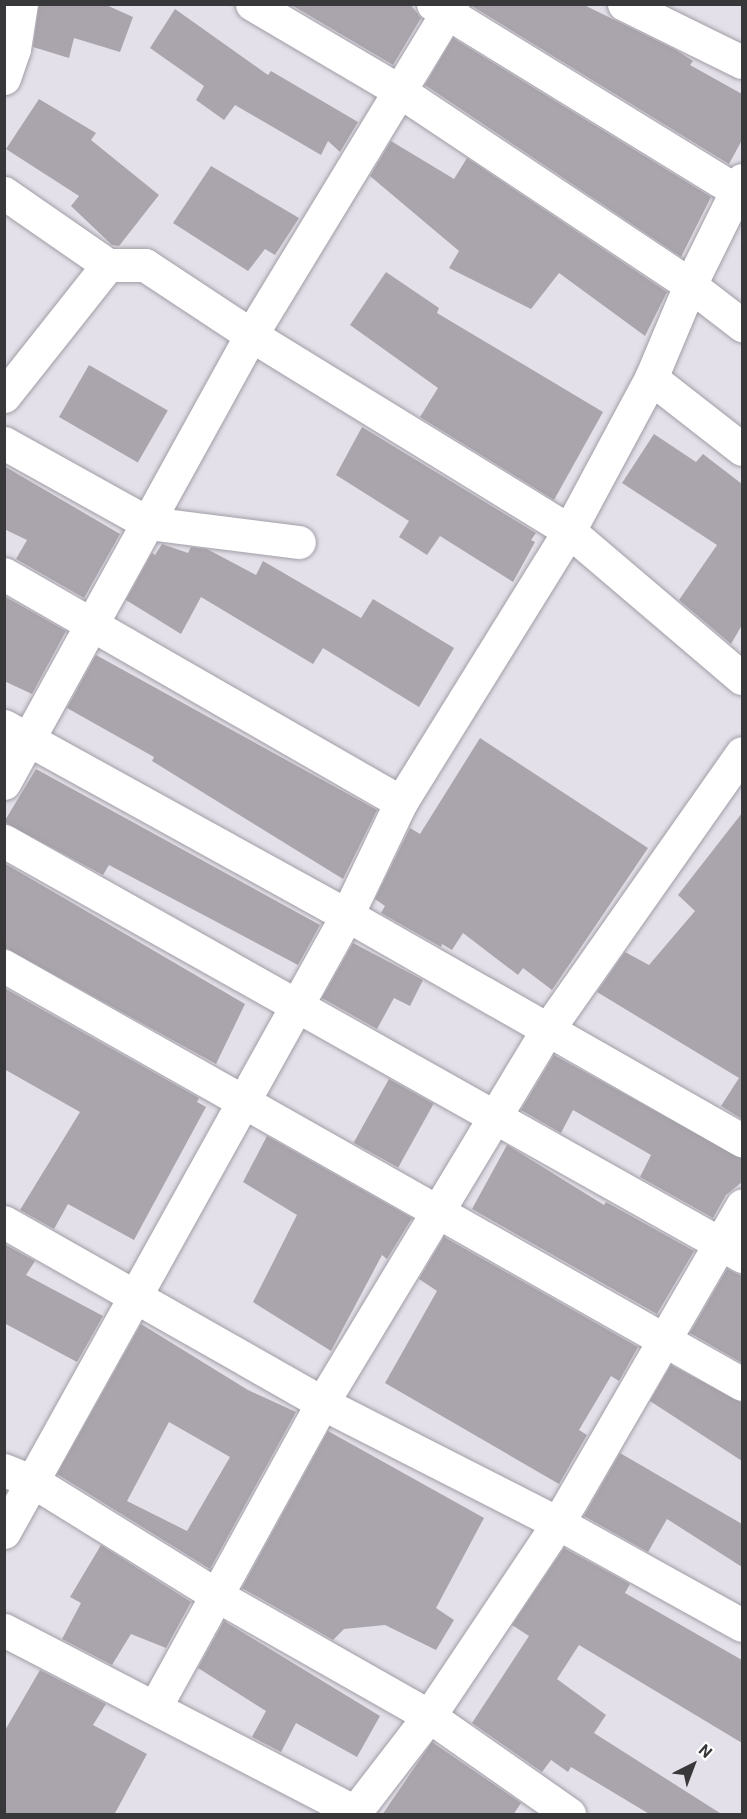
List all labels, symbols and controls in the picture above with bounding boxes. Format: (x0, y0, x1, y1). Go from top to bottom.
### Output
north arrow (663, 1735, 723, 1795)
text: N (695, 1740, 716, 1762)

